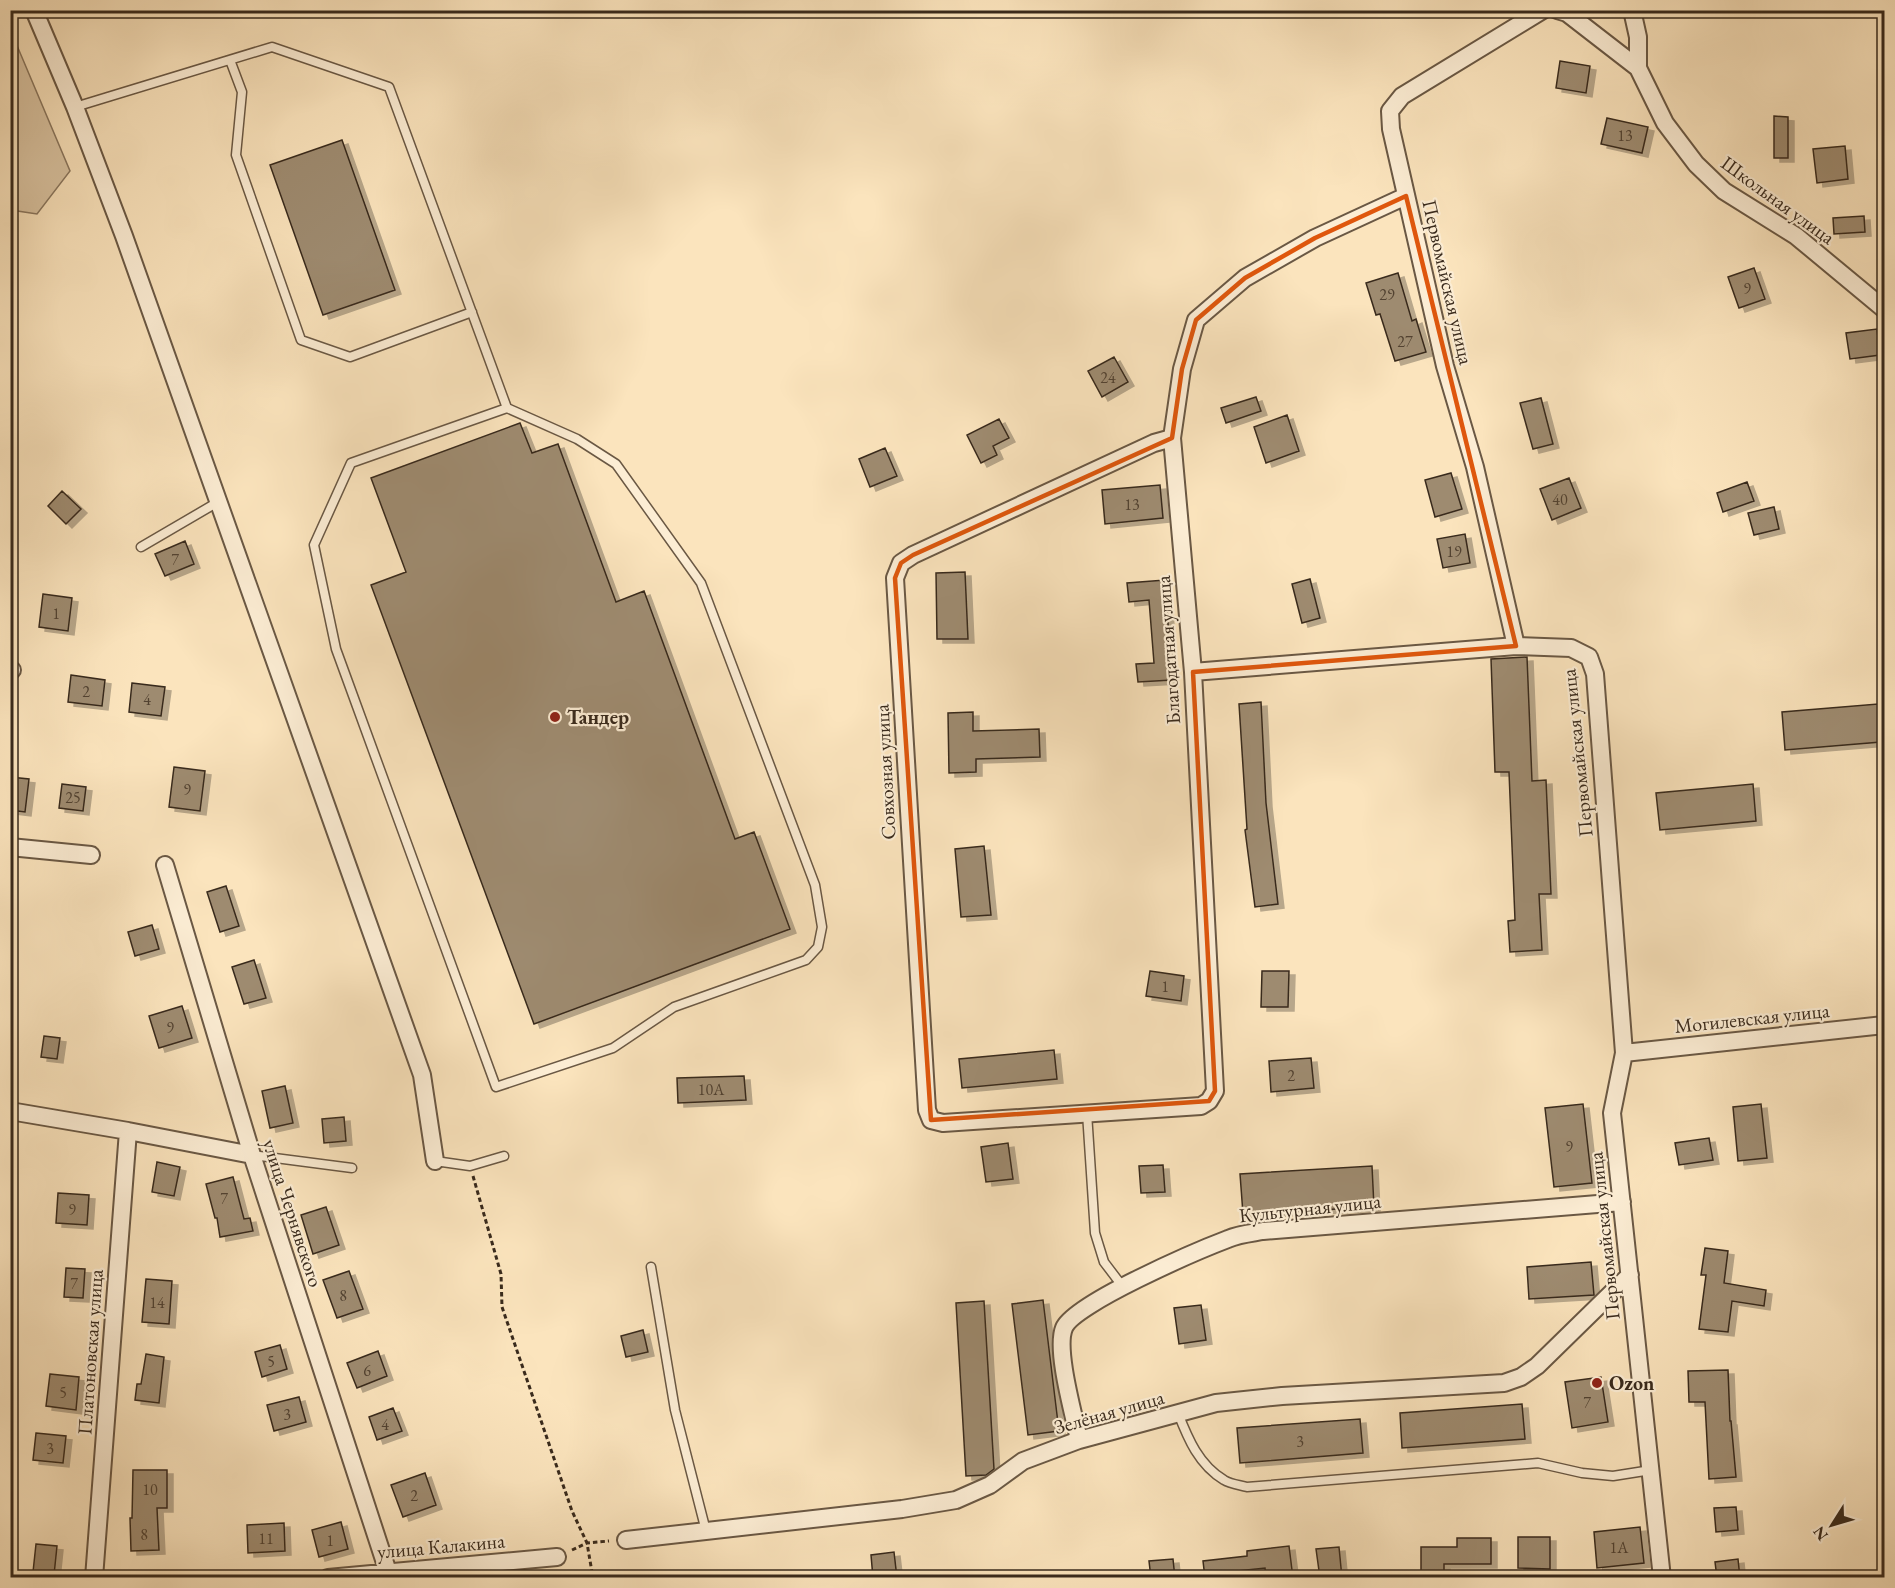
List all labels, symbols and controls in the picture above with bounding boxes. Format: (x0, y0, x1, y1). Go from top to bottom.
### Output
house number: 13 (1617, 125, 1633, 146)
street label: Школьная улица (1716, 150, 1840, 250)
street label: Первомайская улица (1416, 197, 1480, 367)
house number: 9 (1743, 278, 1751, 299)
house number: 29 (1379, 284, 1395, 305)
house number: 27 (1397, 331, 1413, 352)
house number: 24 (1100, 367, 1116, 388)
house number: 40 (1552, 489, 1568, 510)
house number: 13 (1124, 494, 1140, 515)
house number: 19 (1446, 541, 1462, 562)
house number: 7 (171, 549, 179, 570)
street label: Благодатная улица (1150, 575, 1186, 725)
house number: 1 (52, 603, 60, 624)
street label: Первомайская улица (1555, 668, 1599, 838)
house number: 2 (82, 681, 90, 702)
house number: 4 (143, 689, 151, 710)
place label: Тандер (567, 704, 629, 730)
street label: Совхозная улица (868, 704, 902, 840)
marker: Тандер (548, 710, 562, 724)
house number: 9 (183, 779, 191, 800)
house number: 25 (65, 787, 81, 808)
house number: 1 (1161, 976, 1169, 997)
street label: Могилевская улица (1673, 997, 1831, 1039)
house number: 9 (166, 1017, 174, 1038)
house number: 2 (1287, 1065, 1295, 1086)
house number: 10А (698, 1079, 725, 1100)
street label: улица Чернявского (257, 1136, 329, 1290)
house number: 9 (1565, 1136, 1573, 1157)
street label: Первомайская улица (1582, 1151, 1626, 1321)
house number: 7 (220, 1188, 228, 1209)
street label: Культурная улица (1238, 1188, 1382, 1228)
house number: 9 (68, 1199, 76, 1220)
street label: Платоновская улица (71, 1268, 109, 1436)
house number: 7 (70, 1273, 78, 1294)
house number: 8 (339, 1285, 347, 1306)
house number: 14 (149, 1292, 165, 1313)
house number: 5 (267, 1351, 275, 1372)
house number: 6 (363, 1360, 371, 1381)
place label: Ozon (1609, 1370, 1654, 1396)
marker: Ozon (1590, 1376, 1604, 1390)
house number: 5 (59, 1382, 67, 1403)
street label: Зелёная улица (1051, 1384, 1167, 1440)
house number: 7 (1583, 1392, 1591, 1413)
house number: 3 (283, 1404, 291, 1425)
house number: 4 (381, 1414, 389, 1435)
house number: 3 (1296, 1431, 1304, 1452)
house number: 3 (46, 1438, 54, 1459)
house number: 10 (142, 1479, 158, 1500)
house number: 2 (410, 1485, 418, 1506)
north arrow (1802, 1495, 1862, 1555)
text: N (1808, 1522, 1833, 1545)
house number: 8 (140, 1524, 148, 1545)
street label: улица Калакина (376, 1527, 506, 1565)
house number: 11 (258, 1528, 274, 1549)
house number: 1 (326, 1530, 334, 1551)
house number: 1А (1610, 1537, 1629, 1558)

